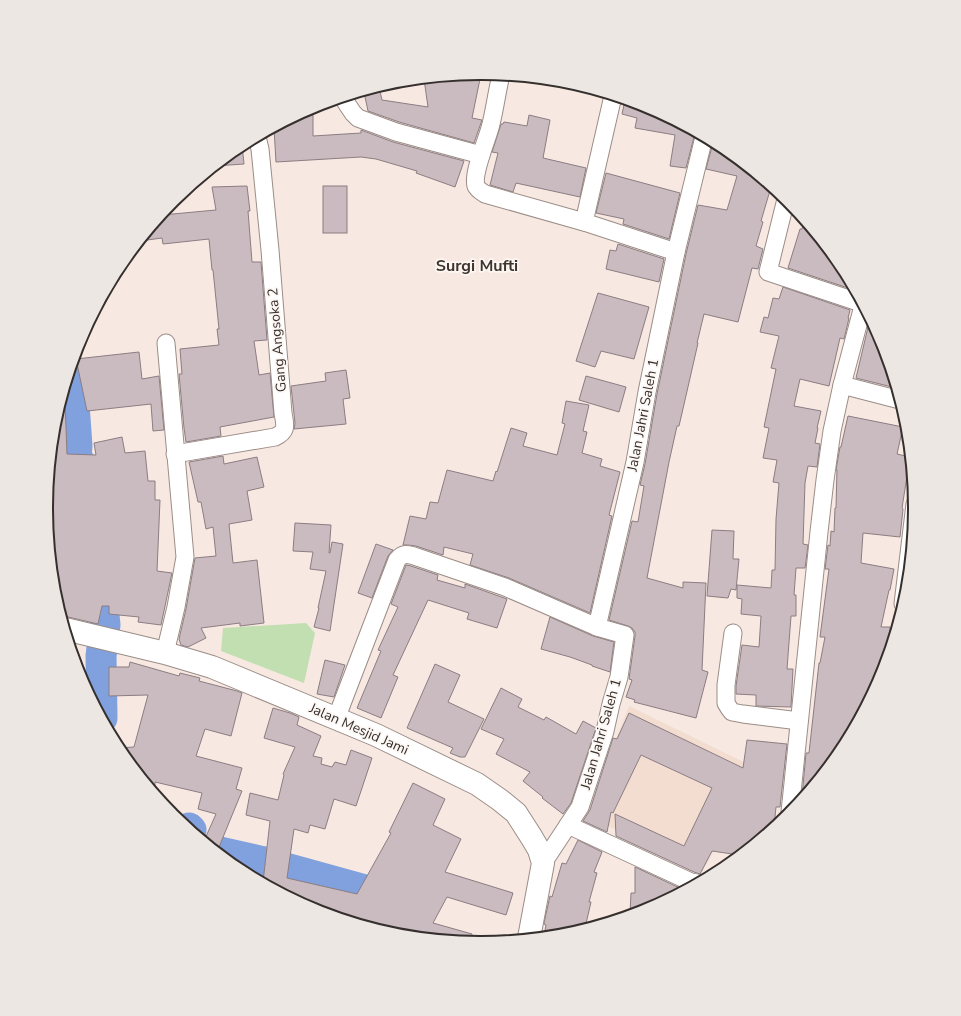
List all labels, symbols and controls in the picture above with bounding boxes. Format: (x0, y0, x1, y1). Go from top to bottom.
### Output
district label: Surgi Mufti (436, 255, 518, 277)
street label: Gang Angsoka 2 (263, 287, 291, 393)
street label: Jalan Jahri Saleh 1 (623, 357, 663, 474)
street label: Jalan Jahri Saleh 1 (576, 676, 626, 793)
street label: Jalan Mesjid Jami (305, 698, 412, 759)

